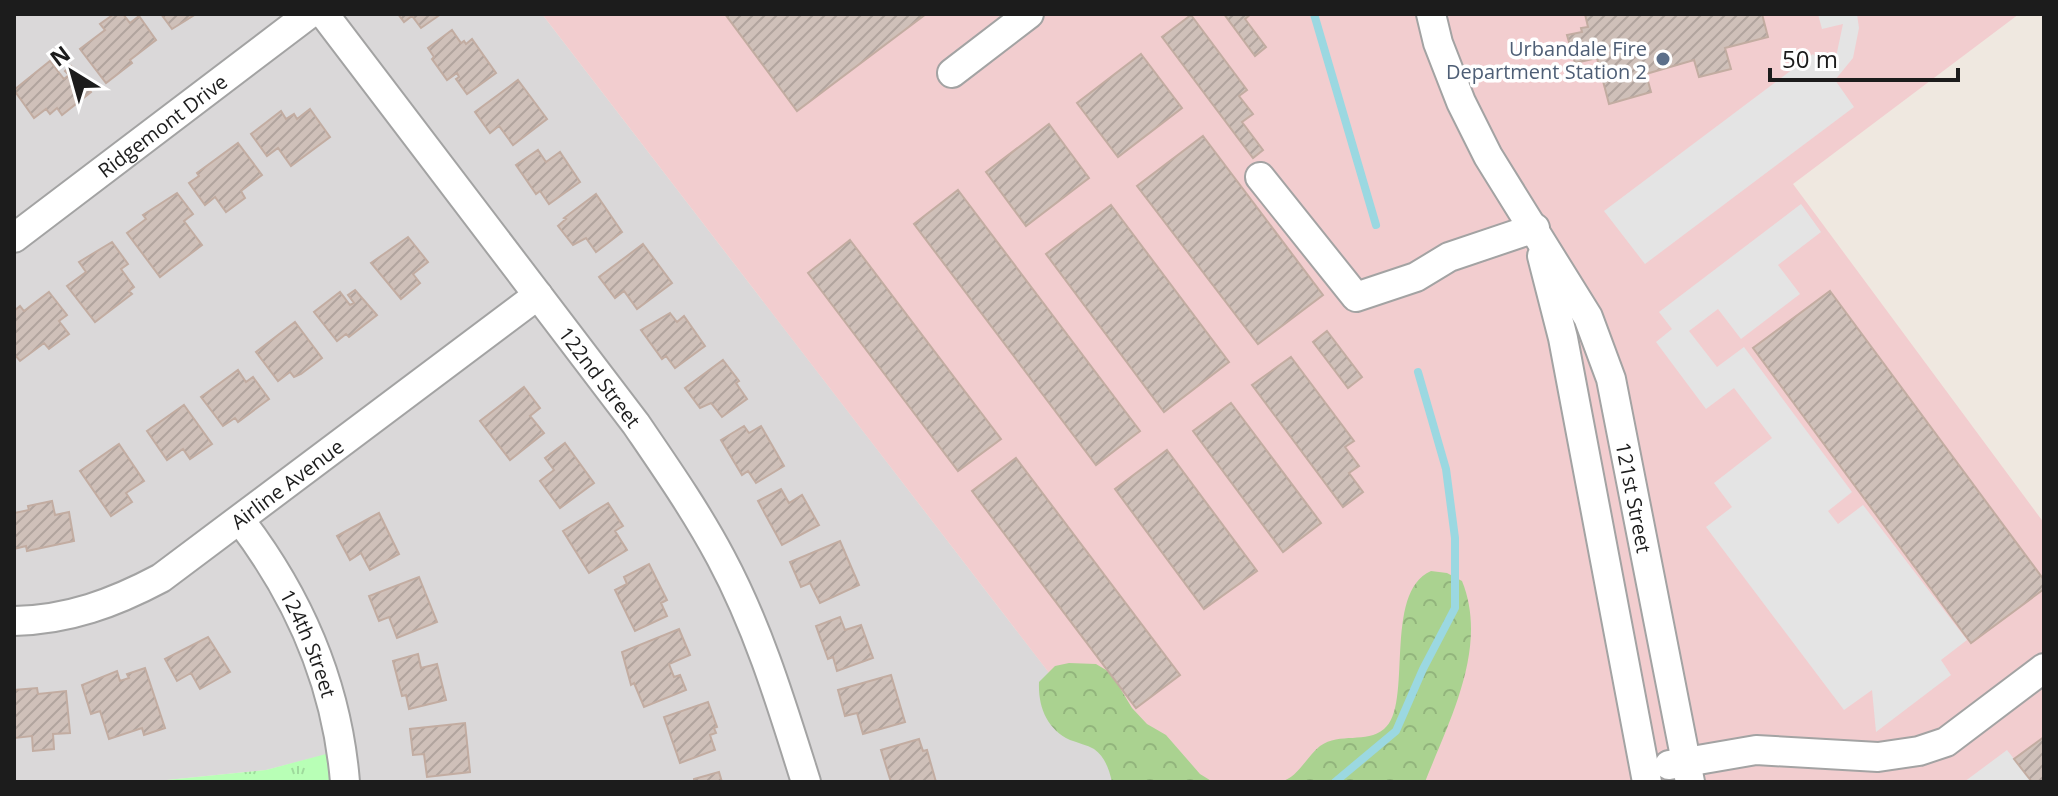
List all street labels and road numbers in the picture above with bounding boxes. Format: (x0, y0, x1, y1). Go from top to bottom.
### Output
street label: Ridgemont Drive (92, 68, 232, 183)
street label: 122nd Street (553, 321, 647, 433)
street label: Airline Avenue (225, 432, 349, 535)
street label: 121st Street (1610, 440, 1658, 555)
street label: 124th Street (274, 584, 343, 700)

